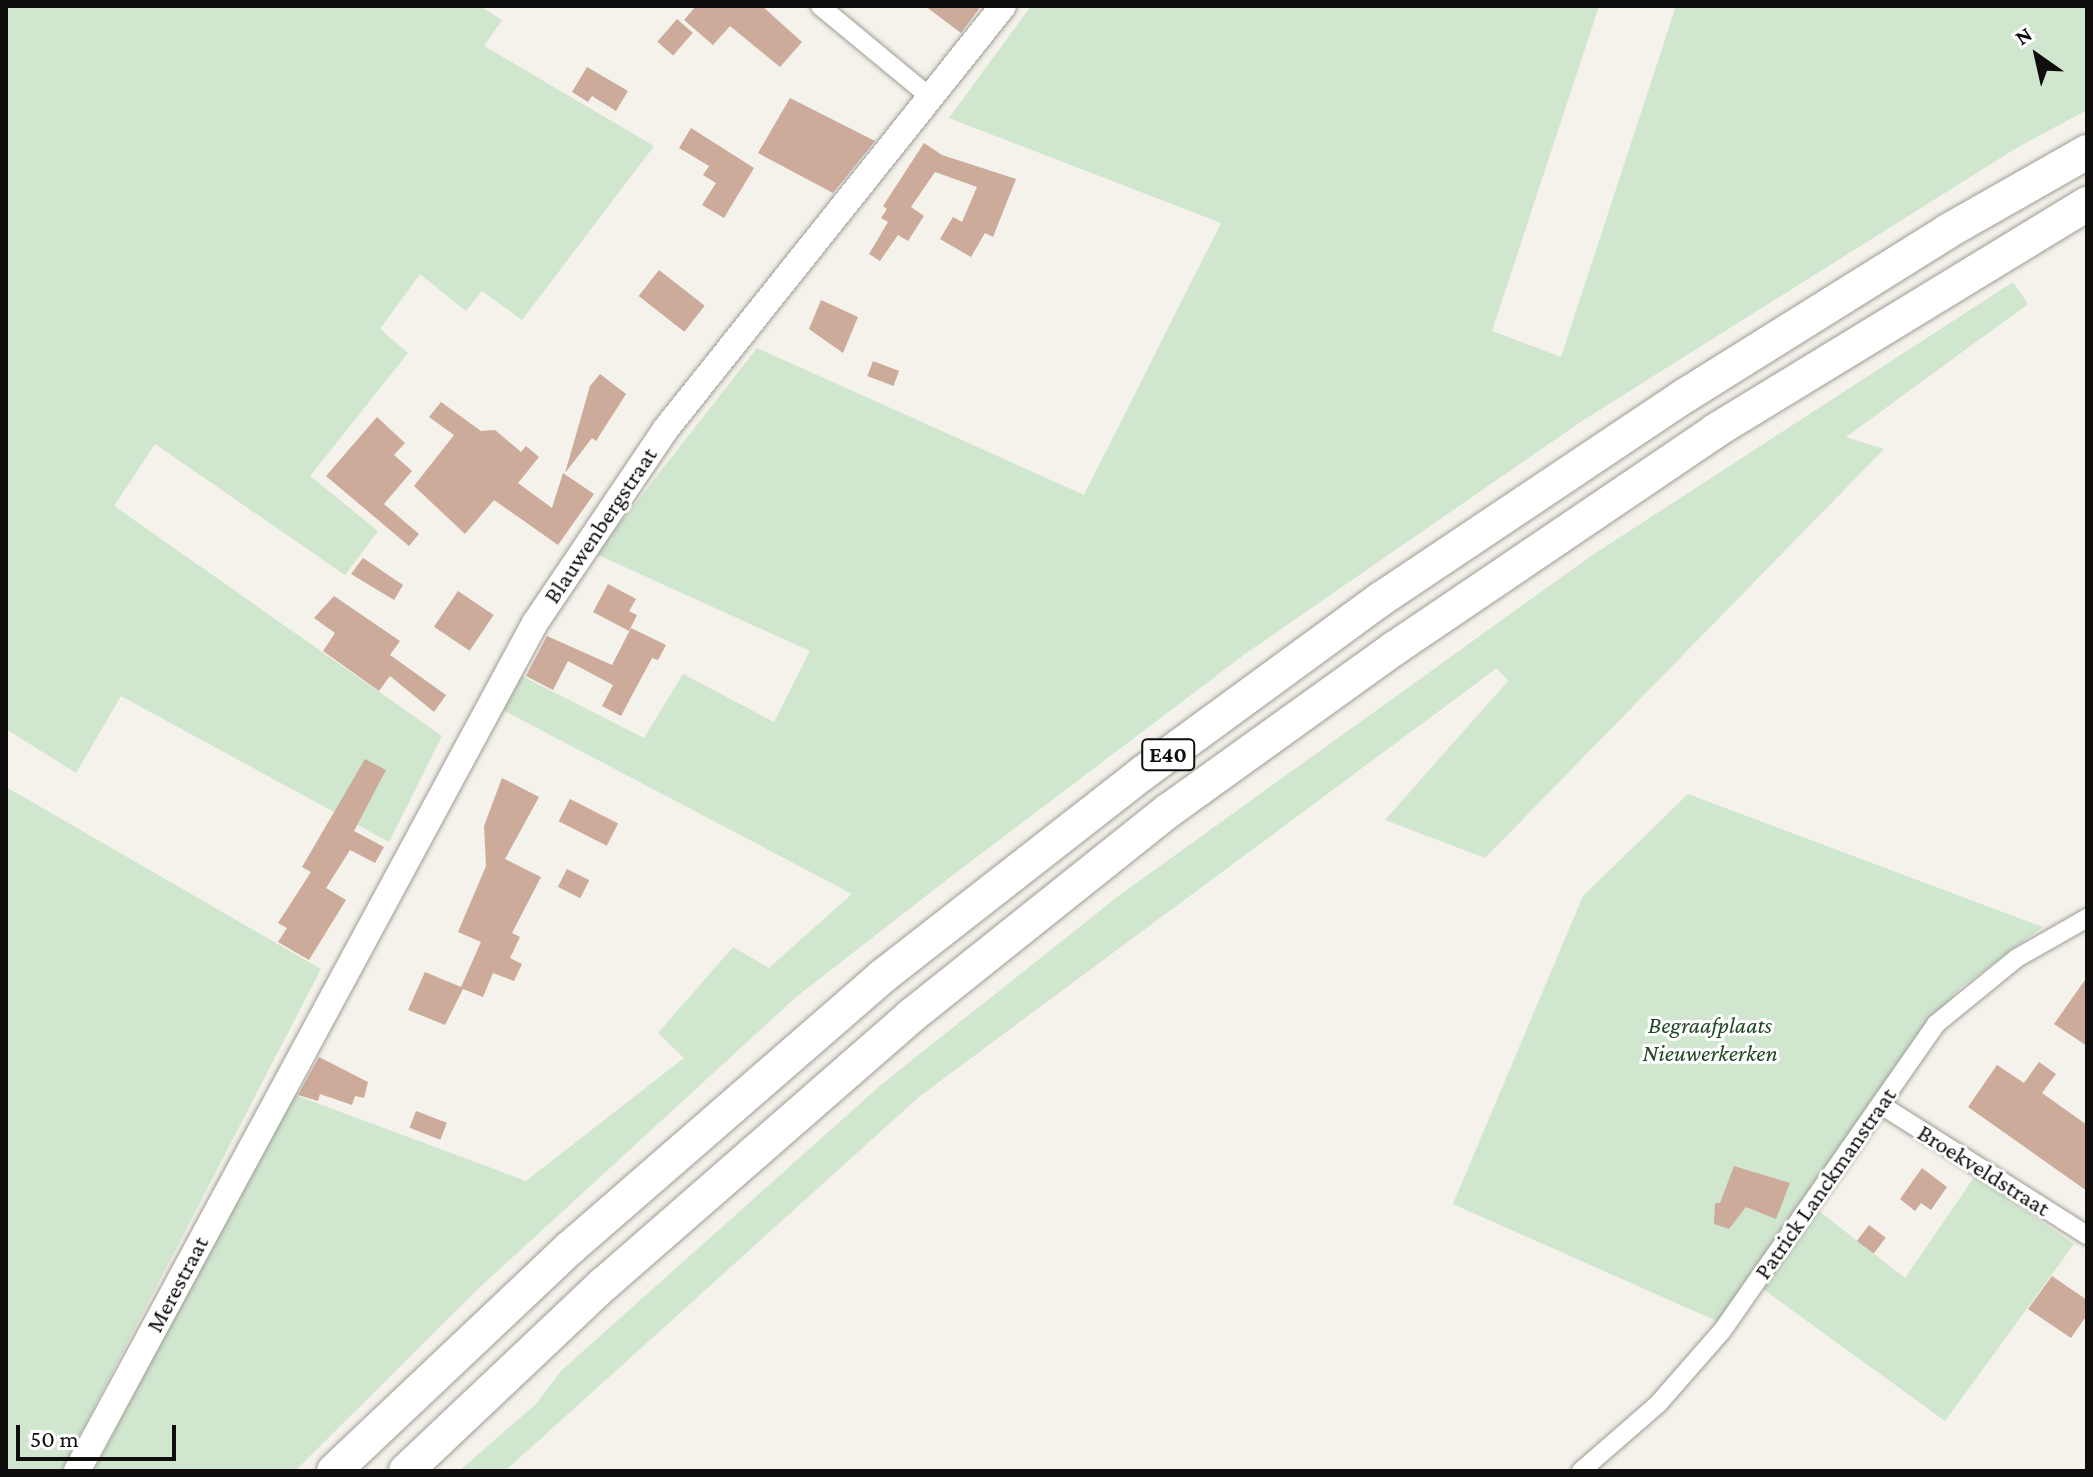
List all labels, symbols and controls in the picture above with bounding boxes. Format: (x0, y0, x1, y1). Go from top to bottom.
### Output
north arrow (1997, 16, 2077, 96)
text: N (2010, 21, 2037, 50)
street label: Blauwenbergstraat (537, 441, 663, 609)
road number: E40 (1140, 737, 1196, 773)
park label: Begraafplaats Nieuwerkerken (1642, 1011, 1778, 1067)
street label: Patrick Lanckmanstraat (1748, 1082, 1902, 1284)
street label: Broekveldstraat (1913, 1118, 2055, 1222)
street label: Merestraat (140, 1231, 214, 1337)
scale bar (20, 1409, 180, 1459)
text: 50 m (30, 1425, 79, 1452)

